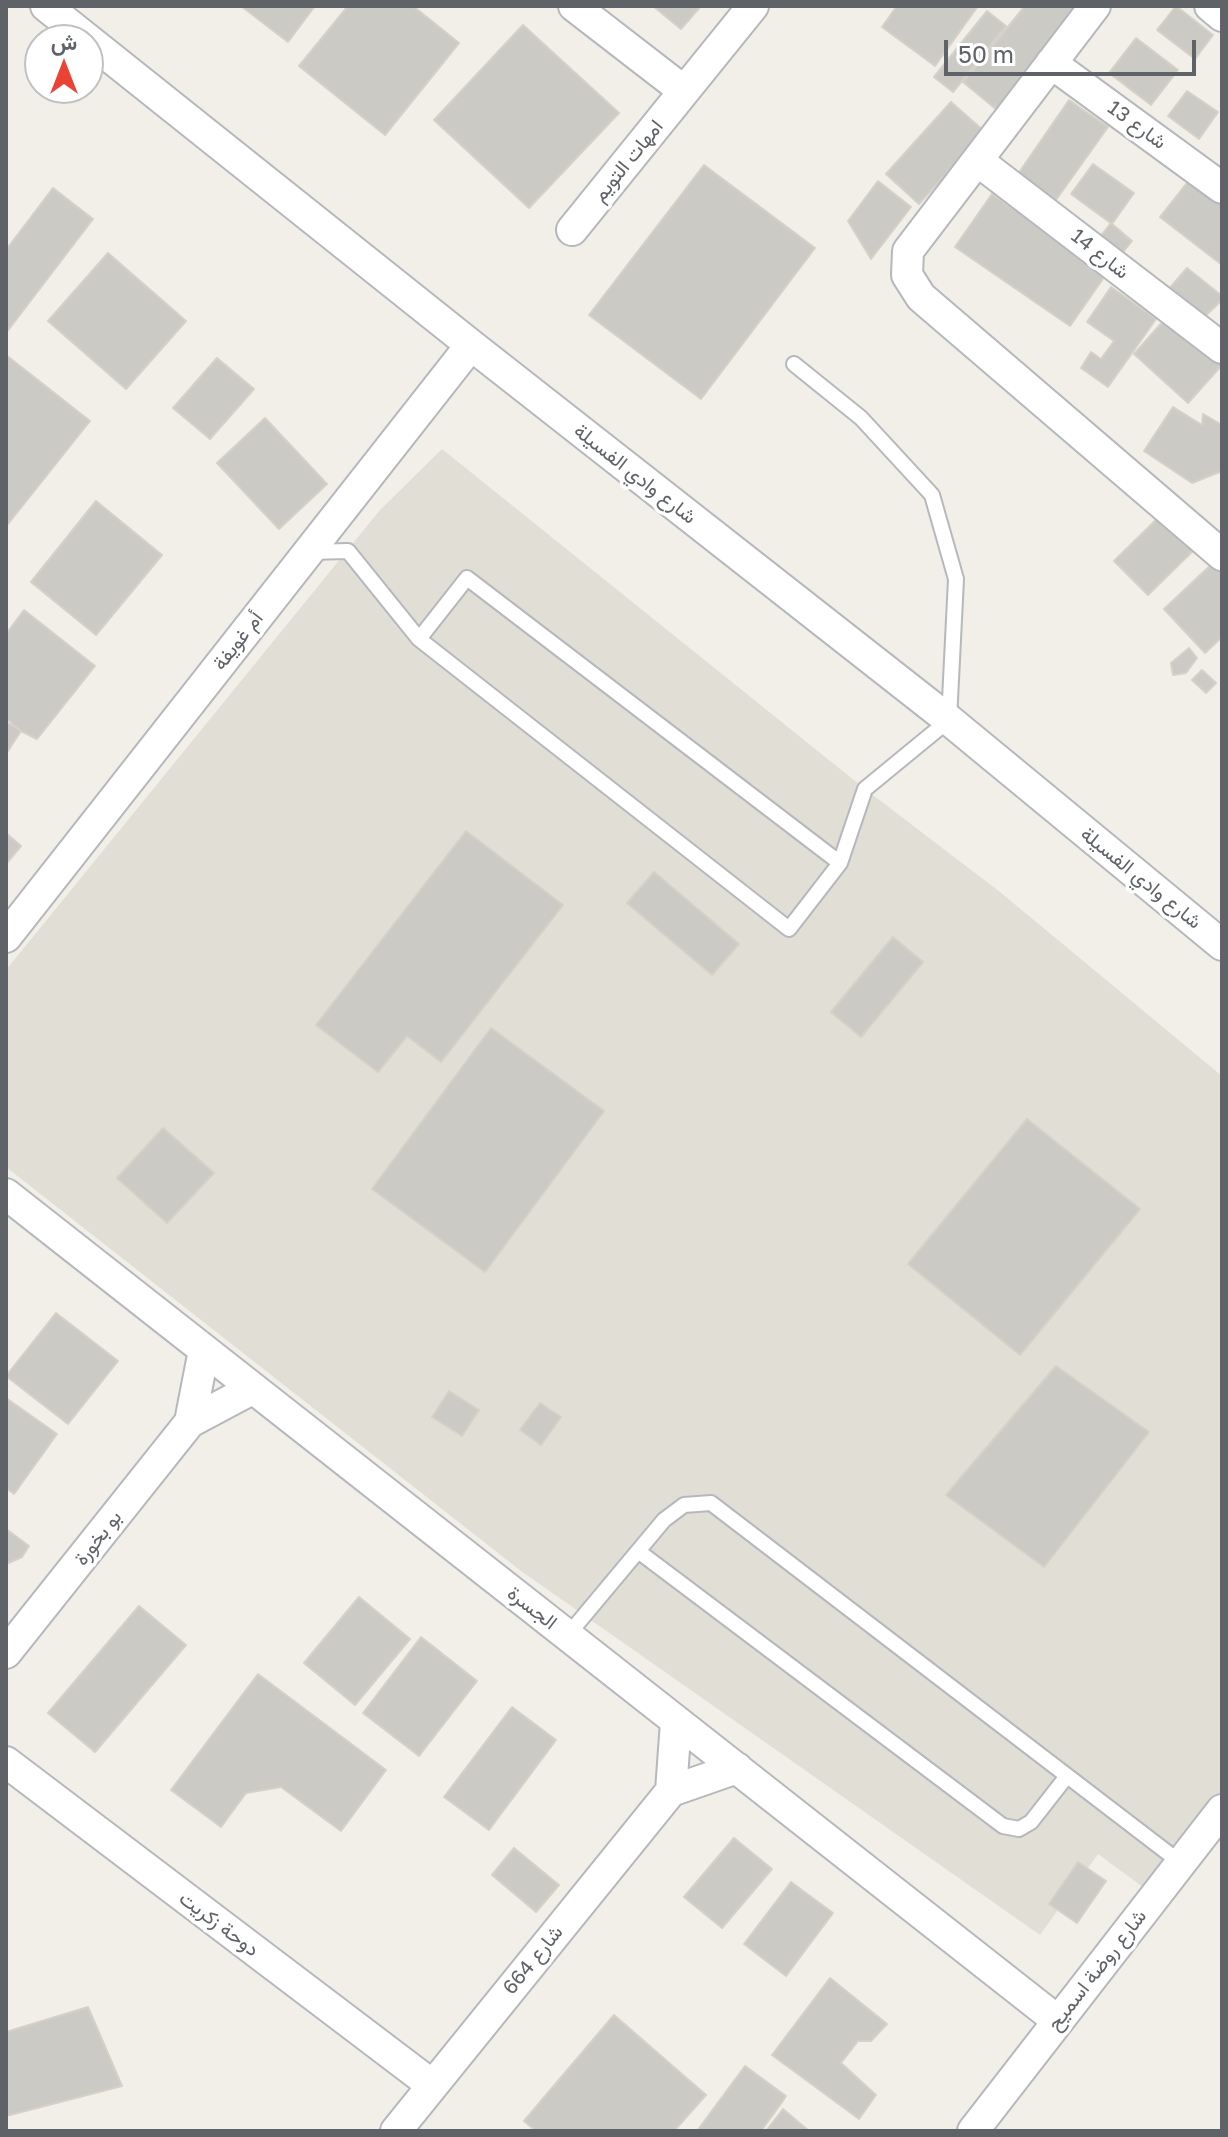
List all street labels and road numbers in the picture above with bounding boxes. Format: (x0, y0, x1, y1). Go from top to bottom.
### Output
street label: شارع 13 (1103, 96, 1171, 154)
street label: امهات التويم (588, 115, 668, 207)
street label: شارع 14 (1066, 224, 1134, 284)
street label: شارع وادي الفسيلة (569, 419, 701, 529)
street label: أم غويفة (208, 607, 268, 675)
street label: شارع وادي الفسيلة (1076, 822, 1206, 934)
street label: بو بخورة (69, 1506, 127, 1570)
street label: الجسرة (502, 1581, 562, 1635)
street label: دوحة زكريت (174, 1886, 264, 1962)
street label: شارع روضة اسميح (1042, 1905, 1152, 2035)
street label: شارع 664 (498, 1921, 568, 1999)

